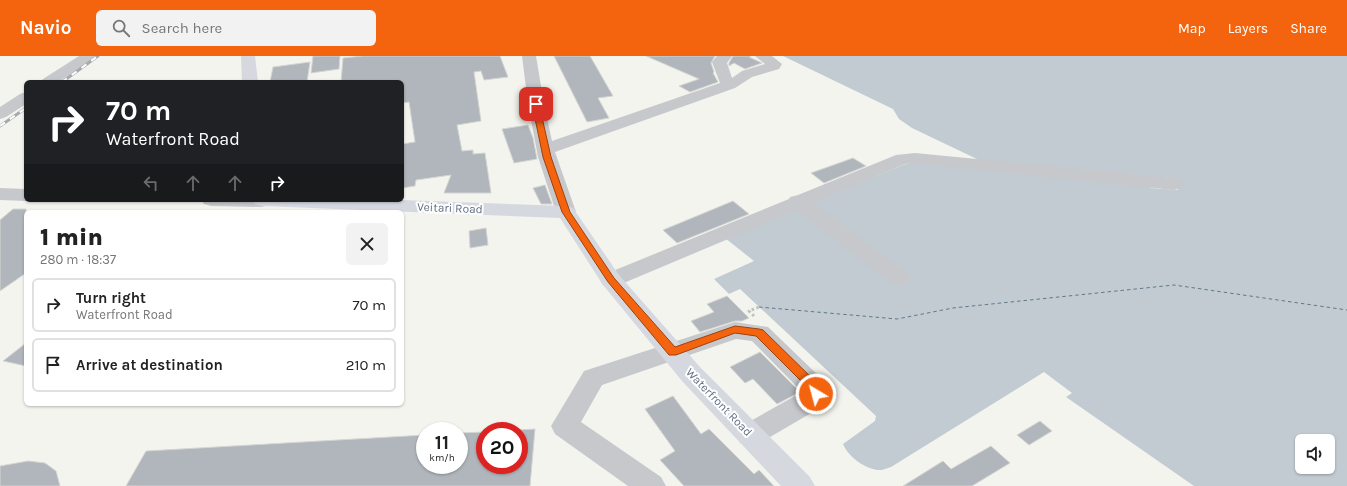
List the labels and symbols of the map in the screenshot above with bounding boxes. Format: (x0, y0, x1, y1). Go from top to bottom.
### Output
pin (519, 87, 553, 121)
street label: Veitari Road (417, 200, 483, 216)
street label: Waterfront Road (683, 365, 755, 439)
position arrow (795, 373, 837, 415)
speed limit sign: 20 (476, 422, 528, 474)

